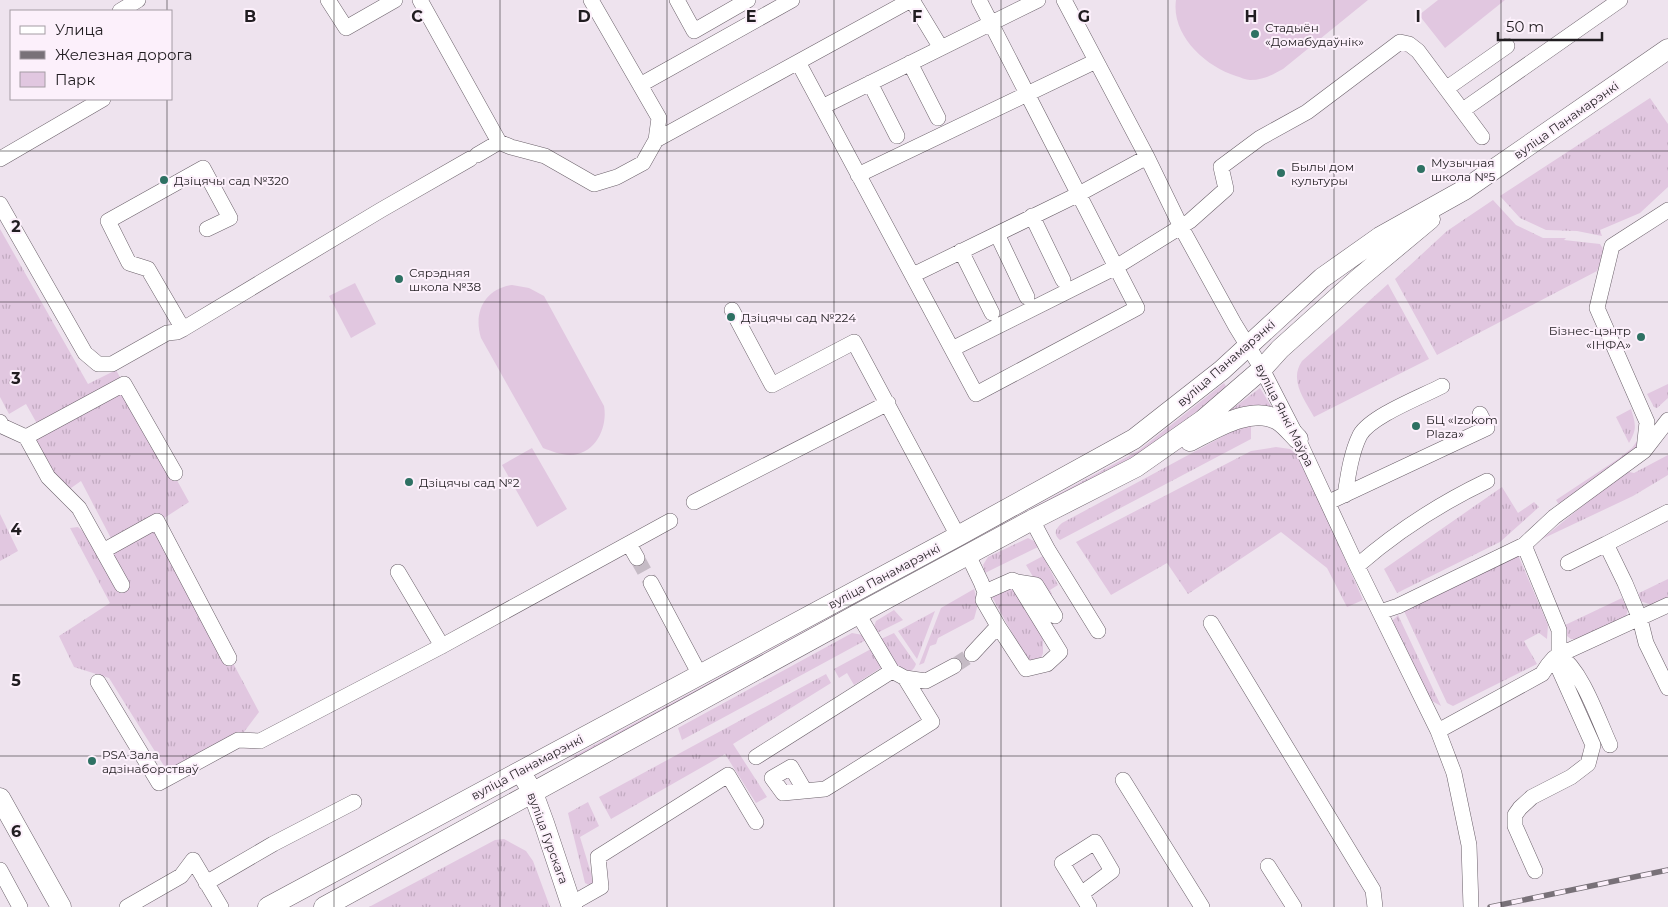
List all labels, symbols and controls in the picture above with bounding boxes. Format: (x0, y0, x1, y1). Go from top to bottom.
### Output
text: B (244, 7, 256, 26)
text: C (411, 7, 423, 26)
text: D (577, 7, 591, 26)
text: E (746, 7, 756, 26)
text: F (912, 7, 922, 26)
text: G (1078, 7, 1090, 26)
text: H (1245, 7, 1257, 26)
text: I (1415, 7, 1421, 26)
legend (10, 10, 172, 100)
scale bar (1498, 10, 1602, 42)
text: 50 m (1506, 17, 1544, 36)
text: Улица (55, 20, 103, 39)
place label: Стадыён «Домабудаўнік» (1265, 20, 1364, 49)
marker: Стадыён «Домабудаўнік» (1249, 28, 1261, 40)
text: Железная дорога (55, 45, 192, 64)
text: Парк (55, 70, 95, 89)
street label: вуліца Панамарэнкі (1511, 78, 1621, 162)
place label: Музычная школа №5 (1431, 155, 1496, 184)
place label: Былы дом культуры (1291, 159, 1354, 188)
marker: Музычная школа №5 (1415, 163, 1427, 175)
marker: Былы дом культуры (1275, 167, 1287, 179)
place label: Дзіцячы сад №320 (174, 173, 289, 188)
marker: Дзіцячы сад №320 (158, 174, 170, 186)
text: 2 (11, 217, 21, 236)
place label: Сярэдняя школа №38 (409, 265, 481, 294)
marker: Сярэдняя школа №38 (393, 273, 405, 285)
place label: Дзіцячы сад №224 (741, 310, 856, 325)
marker: Дзіцячы сад №224 (725, 311, 737, 323)
street label: вуліца Панамарэнкі (1174, 316, 1278, 410)
place label: Бізнес-цэнтр «ІНФА» (1549, 323, 1631, 352)
marker: Бізнес-цэнтр «ІНФА» (1635, 331, 1647, 343)
street label: вуліца Янкі Маўра (1253, 361, 1317, 469)
text: 3 (10, 369, 21, 388)
place label: БЦ «Izokom Plaza» (1426, 412, 1498, 441)
marker: БЦ «Izokom Plaza» (1410, 420, 1422, 432)
place label: Дзіцячы сад №2 (419, 475, 520, 490)
marker: Дзіцячы сад №2 (403, 476, 415, 488)
text: 4 (10, 520, 22, 539)
street label: вуліца Панамарэнкі (825, 540, 943, 612)
text: 5 (11, 671, 21, 690)
street label: вуліца Панамарэнкі (468, 731, 586, 803)
place label: PSA Зала адзінаборстваў (102, 747, 199, 776)
marker: PSA Зала адзінаборстваў (86, 755, 98, 767)
street label: вуліца Гурскага (524, 790, 572, 886)
text: 6 (11, 822, 21, 841)

